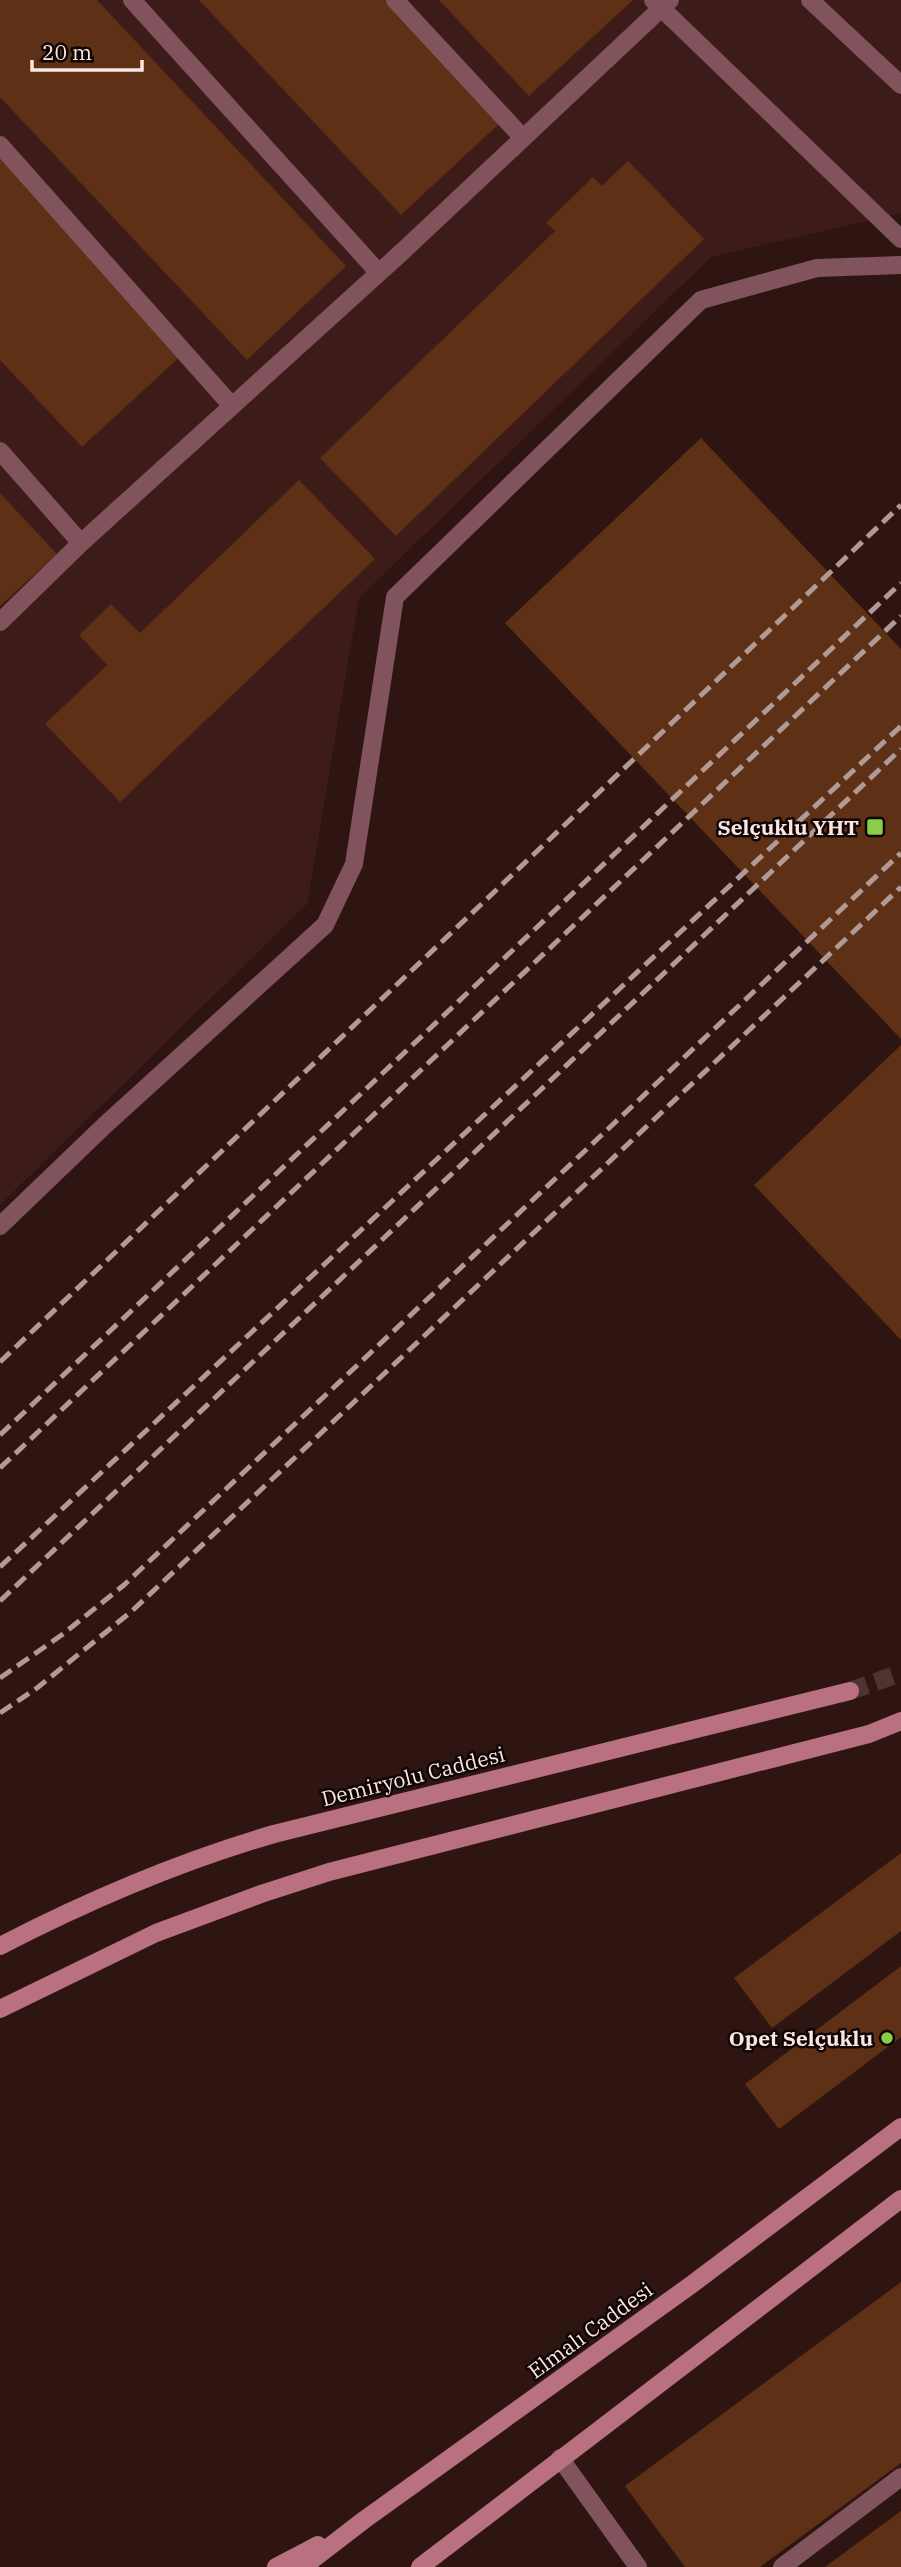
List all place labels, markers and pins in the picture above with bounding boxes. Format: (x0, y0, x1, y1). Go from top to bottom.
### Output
place label: Selçuklu YHT (717, 813, 859, 841)
marker: Selçuklu YHT (865, 817, 885, 837)
place label: Opet Selçuklu (729, 2024, 873, 2052)
marker: Opet Selçuklu (879, 2030, 895, 2046)

